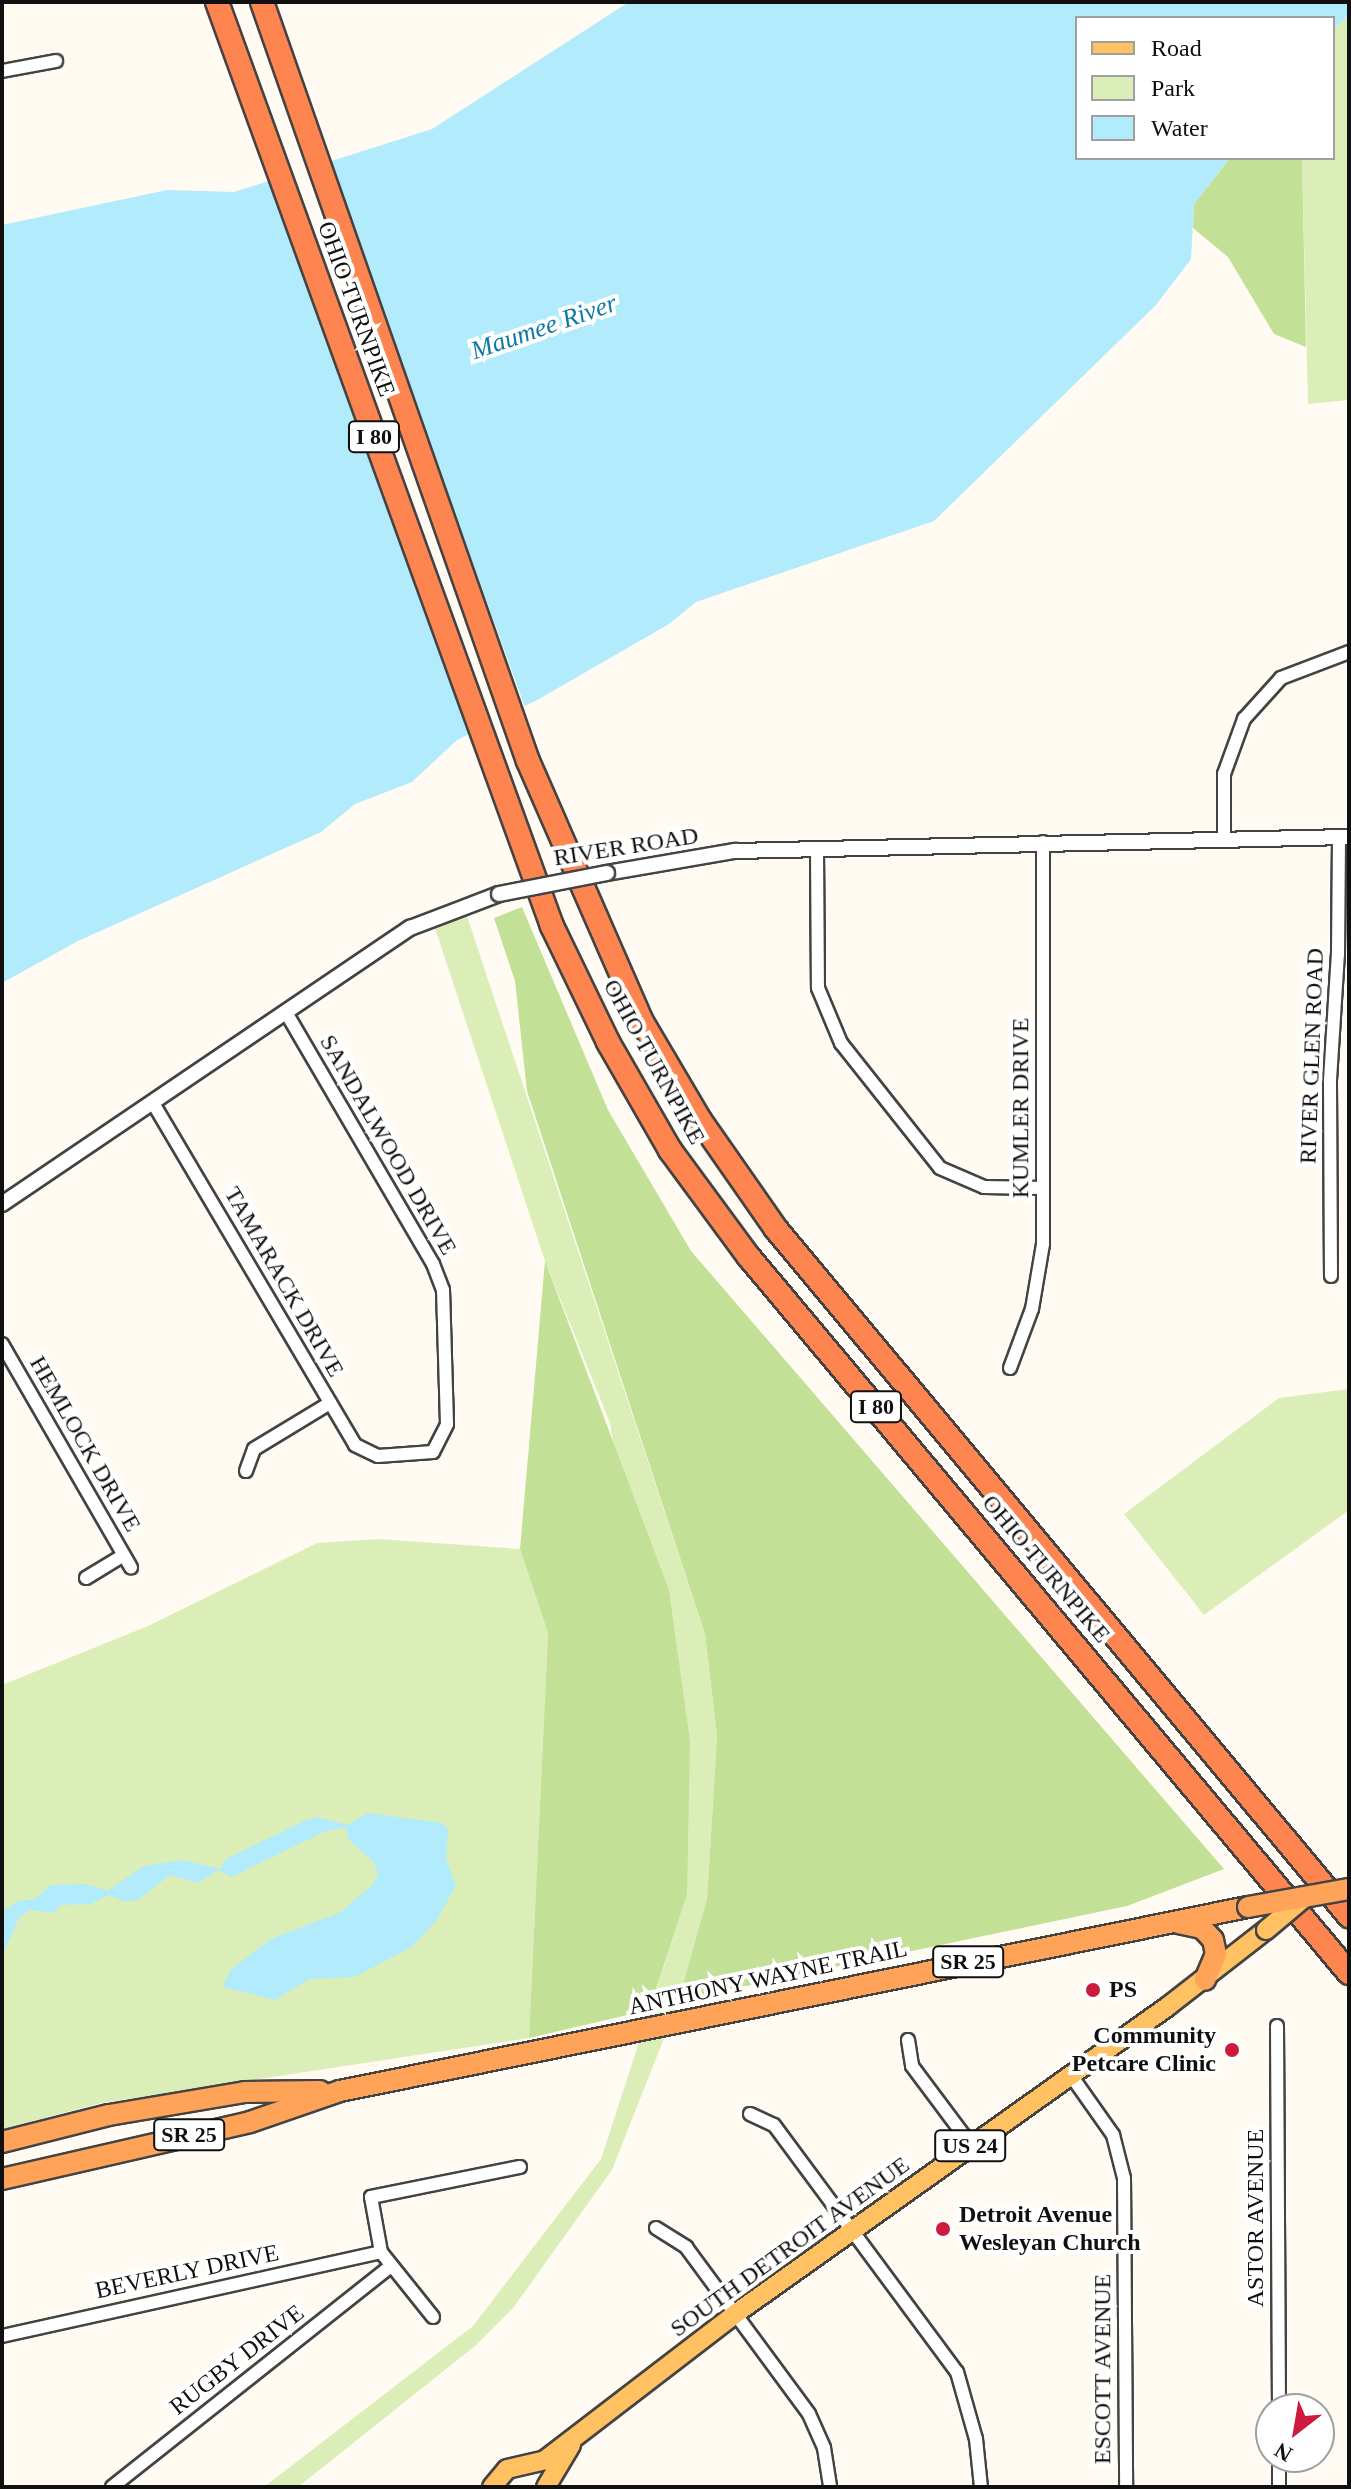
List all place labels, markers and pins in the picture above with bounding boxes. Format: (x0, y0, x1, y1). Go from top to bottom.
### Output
place label: PS (1109, 1976, 1137, 2004)
marker: PS (1084, 1981, 1102, 1999)
place label: Community Petcare Clinic (1072, 2022, 1216, 2078)
marker: Community Petcare Clinic (1223, 2041, 1241, 2059)
place label: Detroit Avenue Wesleyan Church (959, 2201, 1141, 2257)
marker: Detroit Avenue Wesleyan Church (934, 2220, 952, 2238)

